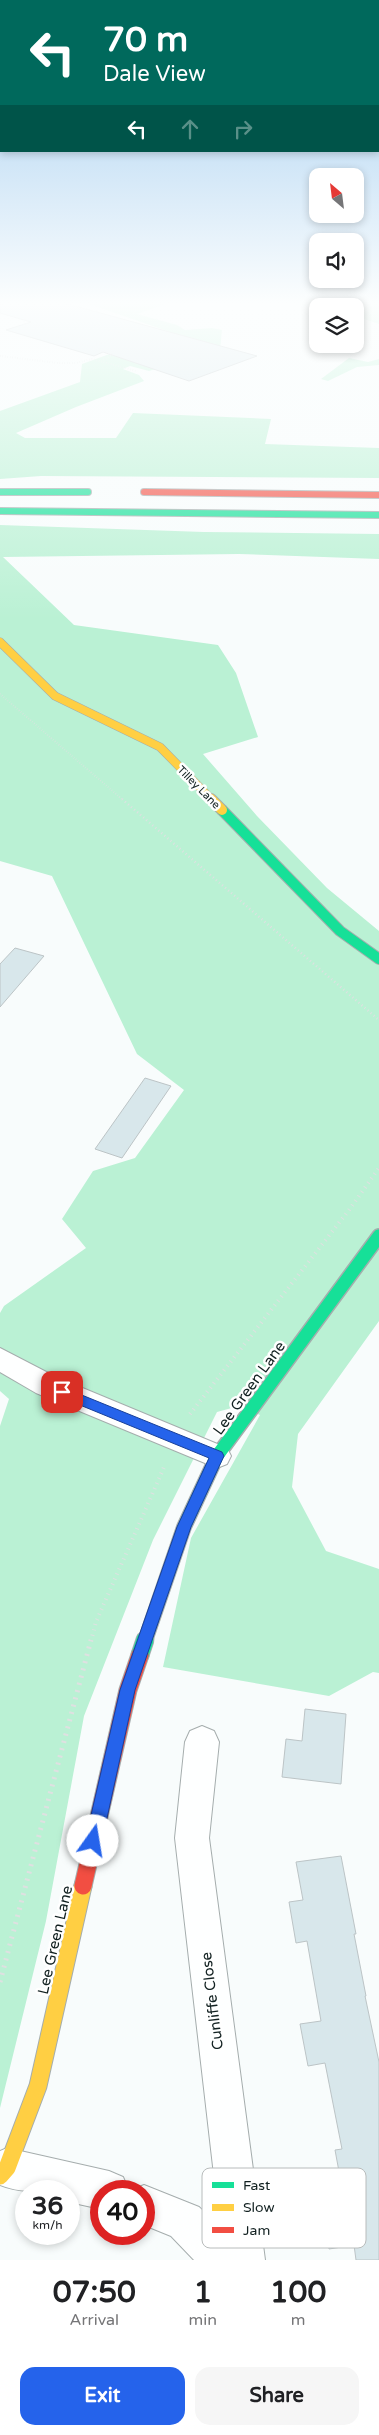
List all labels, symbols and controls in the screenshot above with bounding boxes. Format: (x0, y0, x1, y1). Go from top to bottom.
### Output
text: 70 m (103, 19, 188, 61)
icon: left (20, 20, 85, 85)
text: Dale View (103, 61, 206, 87)
icon: left (123, 115, 151, 143)
icon: ahead (176, 115, 204, 143)
icon: right (229, 115, 257, 143)
north arrow (309, 168, 364, 222)
map controls (309, 168, 364, 353)
button: sound (309, 233, 364, 288)
button: layers (309, 298, 364, 353)
street label: Tilley Lane (175, 763, 223, 811)
street label: Lee Green Lane (209, 1338, 289, 1438)
pin (41, 1371, 83, 1413)
icon: arrive (48, 1378, 76, 1406)
position arrow (66, 1814, 118, 1866)
street label: Lee Green Lane (34, 1884, 76, 1996)
street label: Cunliffe Close (197, 1951, 227, 2051)
legend (202, 2168, 366, 2248)
text: Fast (243, 2177, 271, 2194)
speed limit sign: 40 (90, 2180, 155, 2245)
text: 36 (32, 2191, 63, 2221)
text: Slow (243, 2199, 275, 2216)
text: km/h (32, 2218, 63, 2232)
text: Jam (243, 2222, 270, 2239)
text: 07:50 (53, 2274, 136, 2311)
text: 1 (193, 2274, 212, 2311)
text: 100 (270, 2274, 326, 2311)
text: Arrival (70, 2310, 119, 2330)
text: min (189, 2310, 217, 2330)
text: m (291, 2310, 305, 2330)
button: Exit (20, 2367, 185, 2425)
button: Share (195, 2367, 359, 2425)

